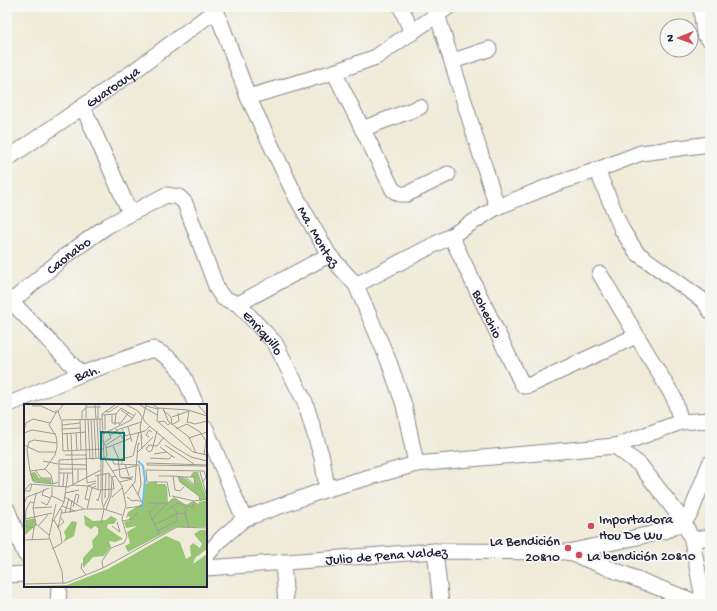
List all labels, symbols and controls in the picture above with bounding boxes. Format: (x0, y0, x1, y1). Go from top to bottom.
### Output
north arrow (659, 18, 699, 58)
text: N (665, 34, 677, 42)
street label: Guarocuya (84, 63, 145, 113)
street label: Ma. Montez (292, 204, 342, 272)
street label: Caonabo (44, 234, 95, 279)
street label: Bohechio (467, 287, 505, 342)
street label: Enriquillo (238, 308, 286, 359)
street label: Bah. (72, 362, 104, 387)
inset map (24, 404, 207, 587)
place label: Importadora Hou De Wu (599, 512, 674, 545)
marker: Importadora Hou De Wu (586, 521, 596, 531)
place label: La Bendición 20&10 (490, 534, 560, 567)
marker: La Bendición 20&10 (563, 543, 573, 553)
street label: Julio de Pena Valdez (325, 545, 449, 570)
place label: La bendición 20&10 (587, 549, 696, 566)
marker: La bendición 20&10 (574, 550, 584, 560)

